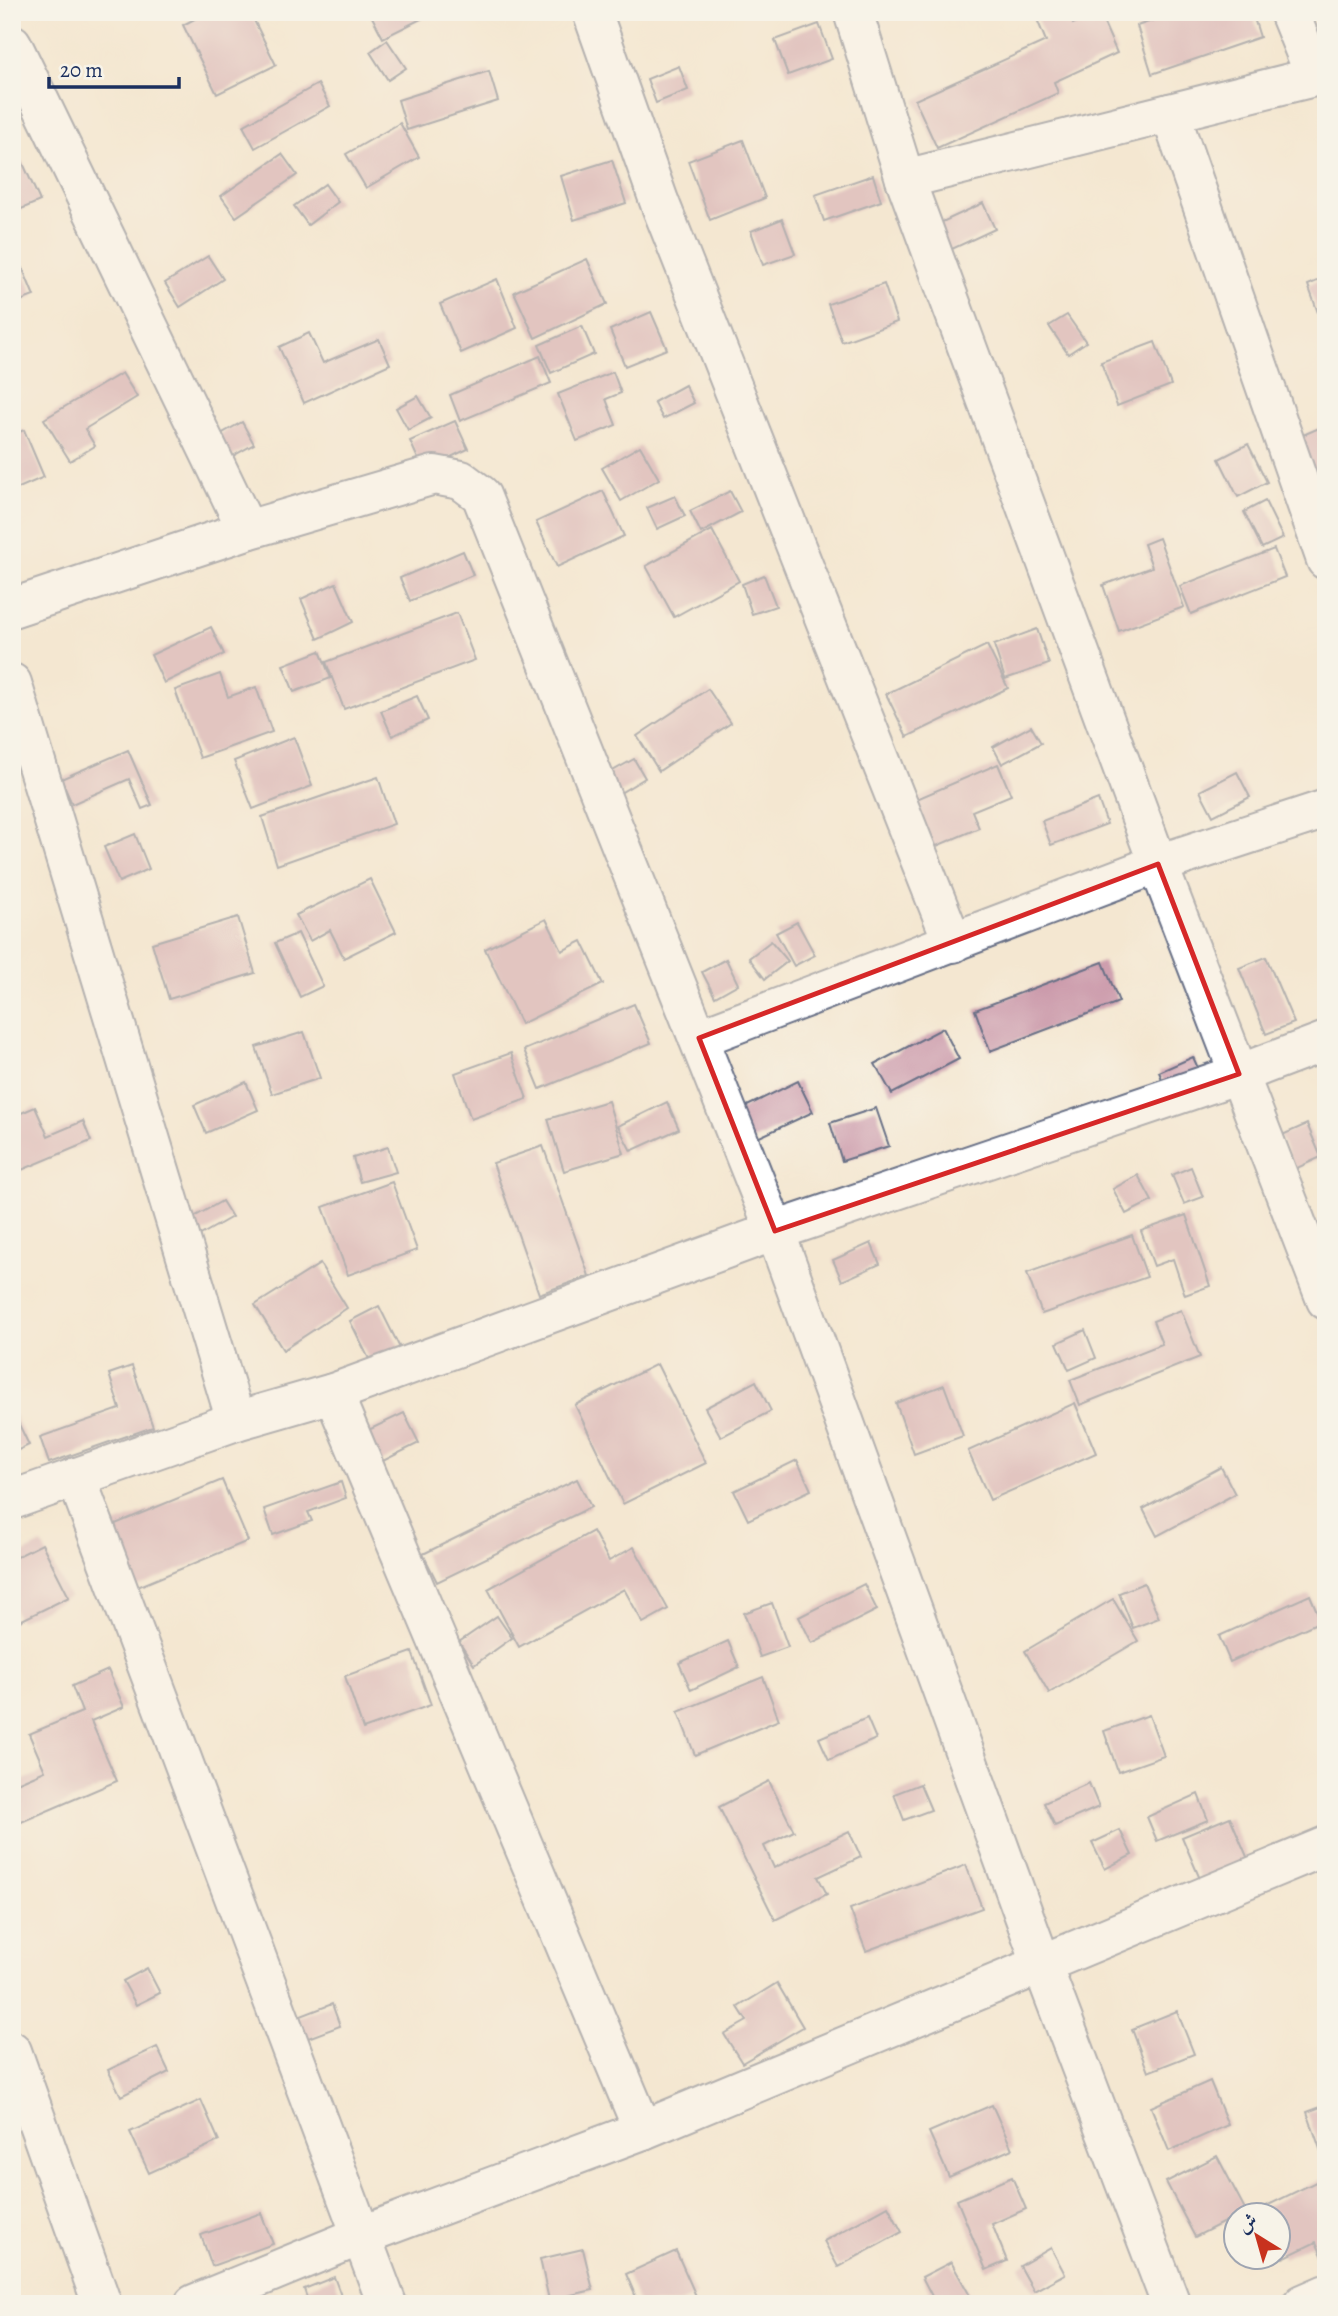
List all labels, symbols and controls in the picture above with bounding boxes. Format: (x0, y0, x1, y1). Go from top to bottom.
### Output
scale bar (49, 46, 178, 90)
text: 20 m (60, 56, 103, 84)
north arrow (1222, 2200, 1292, 2270)
text: ش (1232, 2207, 1263, 2239)

